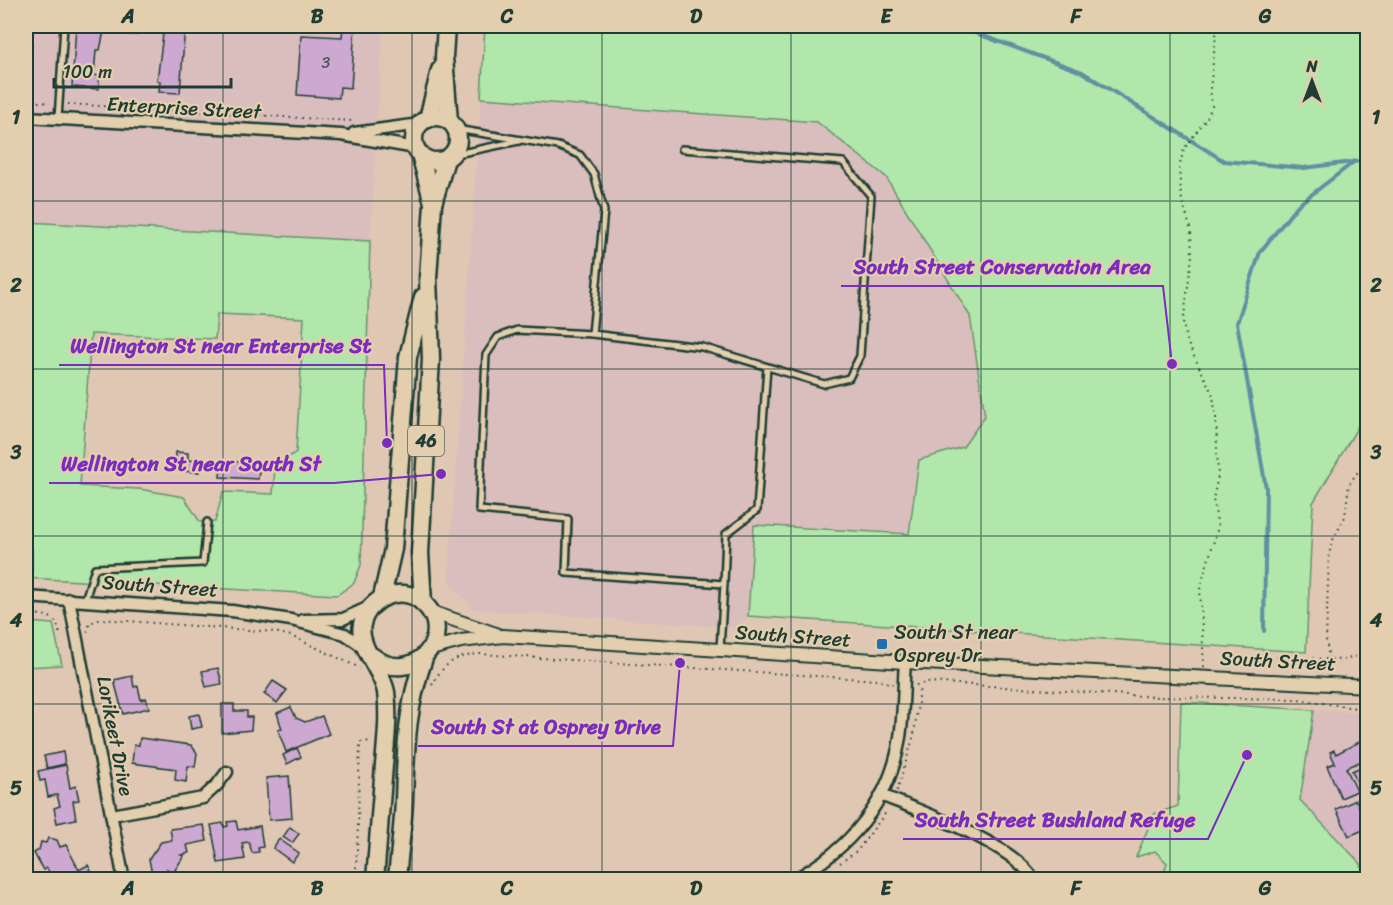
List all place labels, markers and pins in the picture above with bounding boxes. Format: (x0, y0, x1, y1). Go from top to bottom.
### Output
callout: South Street Conservation Area (841, 247, 1163, 286)
callout: Wellington St near Enterprise St (59, 326, 384, 365)
callout: Wellington St near South St (49, 444, 334, 483)
place label: South St near Osprey Dr (894, 615, 1019, 673)
marker: South St near Osprey Dr (875, 637, 889, 651)
callout: South St at Osprey Drive (418, 707, 673, 746)
callout: South Street Bushland Refuge (903, 800, 1208, 839)

